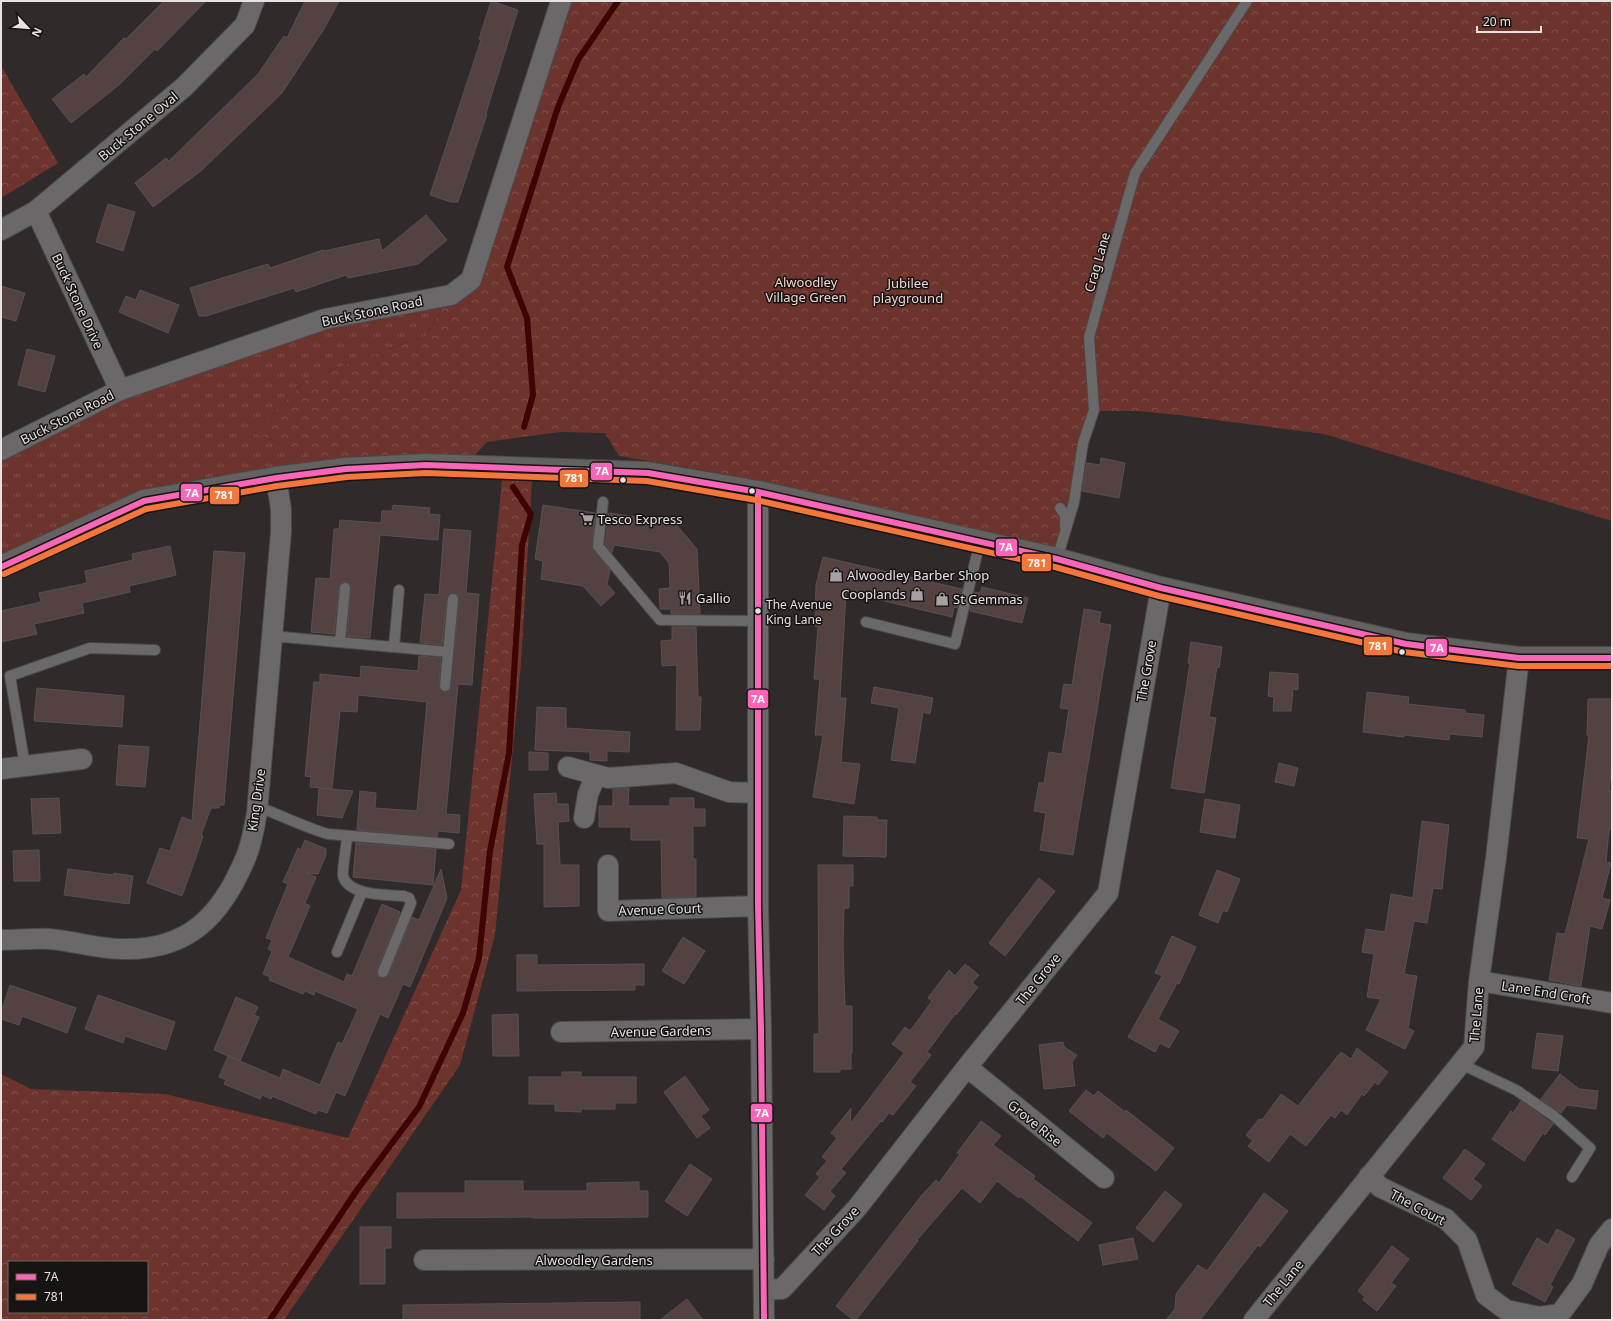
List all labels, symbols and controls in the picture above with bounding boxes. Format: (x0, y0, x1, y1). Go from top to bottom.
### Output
north arrow (8, 8, 48, 48)
scale bar (1477, 8, 1541, 34)
text: 20 m (1483, 13, 1511, 30)
text: N (29, 25, 46, 40)
street label: Buck Stone Oval (94, 87, 182, 165)
street label: Crag Lane (1080, 230, 1114, 294)
street label: Buck Stone Drive (48, 250, 108, 352)
park label: Alwoodley Village Green (765, 273, 847, 306)
park label: Jubilee playground (873, 274, 943, 307)
street label: Buck Stone Road (320, 292, 424, 330)
street label: Buck Stone Road (17, 386, 117, 448)
line badge: 7A (590, 462, 613, 481)
text: 7A (595, 463, 609, 478)
line badge: 781 (559, 469, 589, 488)
text: 781 (565, 470, 583, 485)
unlabelled marker (618, 475, 628, 485)
line badge: 7A (180, 483, 203, 502)
text: 7A (185, 485, 199, 500)
line badge: 781 (209, 486, 240, 505)
unlabelled marker (747, 486, 757, 496)
text: 781 (215, 487, 233, 502)
place label: Tesco Express (598, 510, 682, 528)
supermarket icon: Tesco Express (579, 511, 595, 527)
line badge: 7A (995, 538, 1018, 557)
text: 7A (999, 539, 1013, 554)
line badge: 781 (1021, 553, 1052, 572)
text: 781 (1028, 555, 1046, 570)
place label: Alwoodley Barber Shop (847, 566, 989, 584)
shop icon: Alwoodley Barber Shop (828, 567, 844, 583)
place label: Cooplands (841, 585, 906, 603)
shop icon: Cooplands (909, 586, 925, 602)
place label: Gallio (696, 589, 731, 607)
restaurant icon: Gallio (677, 590, 693, 606)
place label: St Gemmas (953, 590, 1023, 608)
shop icon: St Gemmas (934, 591, 950, 607)
place label: The Avenue King Lane (766, 596, 832, 628)
marker: The Avenue King Lane (753, 606, 763, 616)
line badge: 781 (1363, 636, 1393, 656)
text: 781 (1369, 638, 1387, 653)
line badge: 7A (1425, 638, 1448, 657)
street label: The Grove (1132, 639, 1160, 703)
text: 7A (1430, 640, 1444, 655)
unlabelled marker (1397, 647, 1407, 657)
line badge: 7A (747, 689, 769, 709)
text: 7A (751, 691, 765, 706)
street label: King Drive (243, 768, 269, 832)
street label: Avenue Court (618, 899, 702, 919)
street label: The Grove (1011, 949, 1065, 1009)
street label: Lane End Croft (1500, 976, 1592, 1008)
street label: The Lane (1465, 987, 1487, 1043)
street label: Avenue Gardens (611, 1021, 711, 1041)
street label: Grove Rise (1004, 1096, 1066, 1150)
line badge: 7A (750, 1103, 773, 1123)
text: 7A (755, 1105, 769, 1120)
street label: The Court (1387, 1185, 1449, 1229)
street label: The Grove (807, 1202, 863, 1260)
street label: Alwoodley Gardens (535, 1251, 653, 1269)
street label: The Lane (1259, 1256, 1307, 1310)
legend (8, 1261, 148, 1313)
text: 7A (44, 1268, 59, 1285)
text: 781 (44, 1288, 65, 1305)

